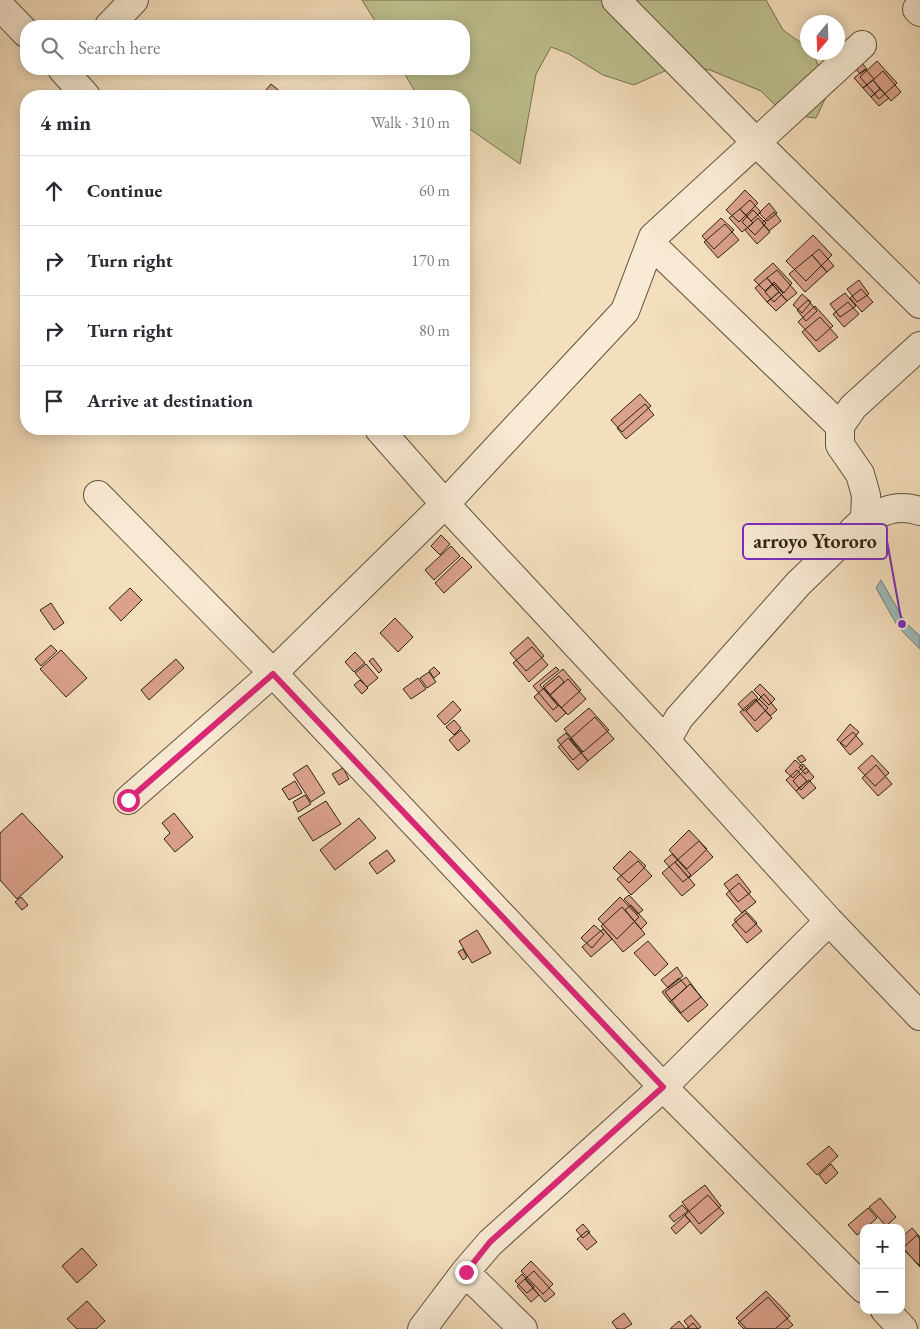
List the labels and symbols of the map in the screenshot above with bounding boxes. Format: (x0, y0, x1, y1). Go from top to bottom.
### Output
north arrow (800, 15, 845, 60)
callout: arroyo Ytororo (743, 524, 887, 559)
text: arroyo Ytororo (753, 528, 877, 554)
route start (117, 789, 140, 812)
route end (455, 1261, 478, 1284)

